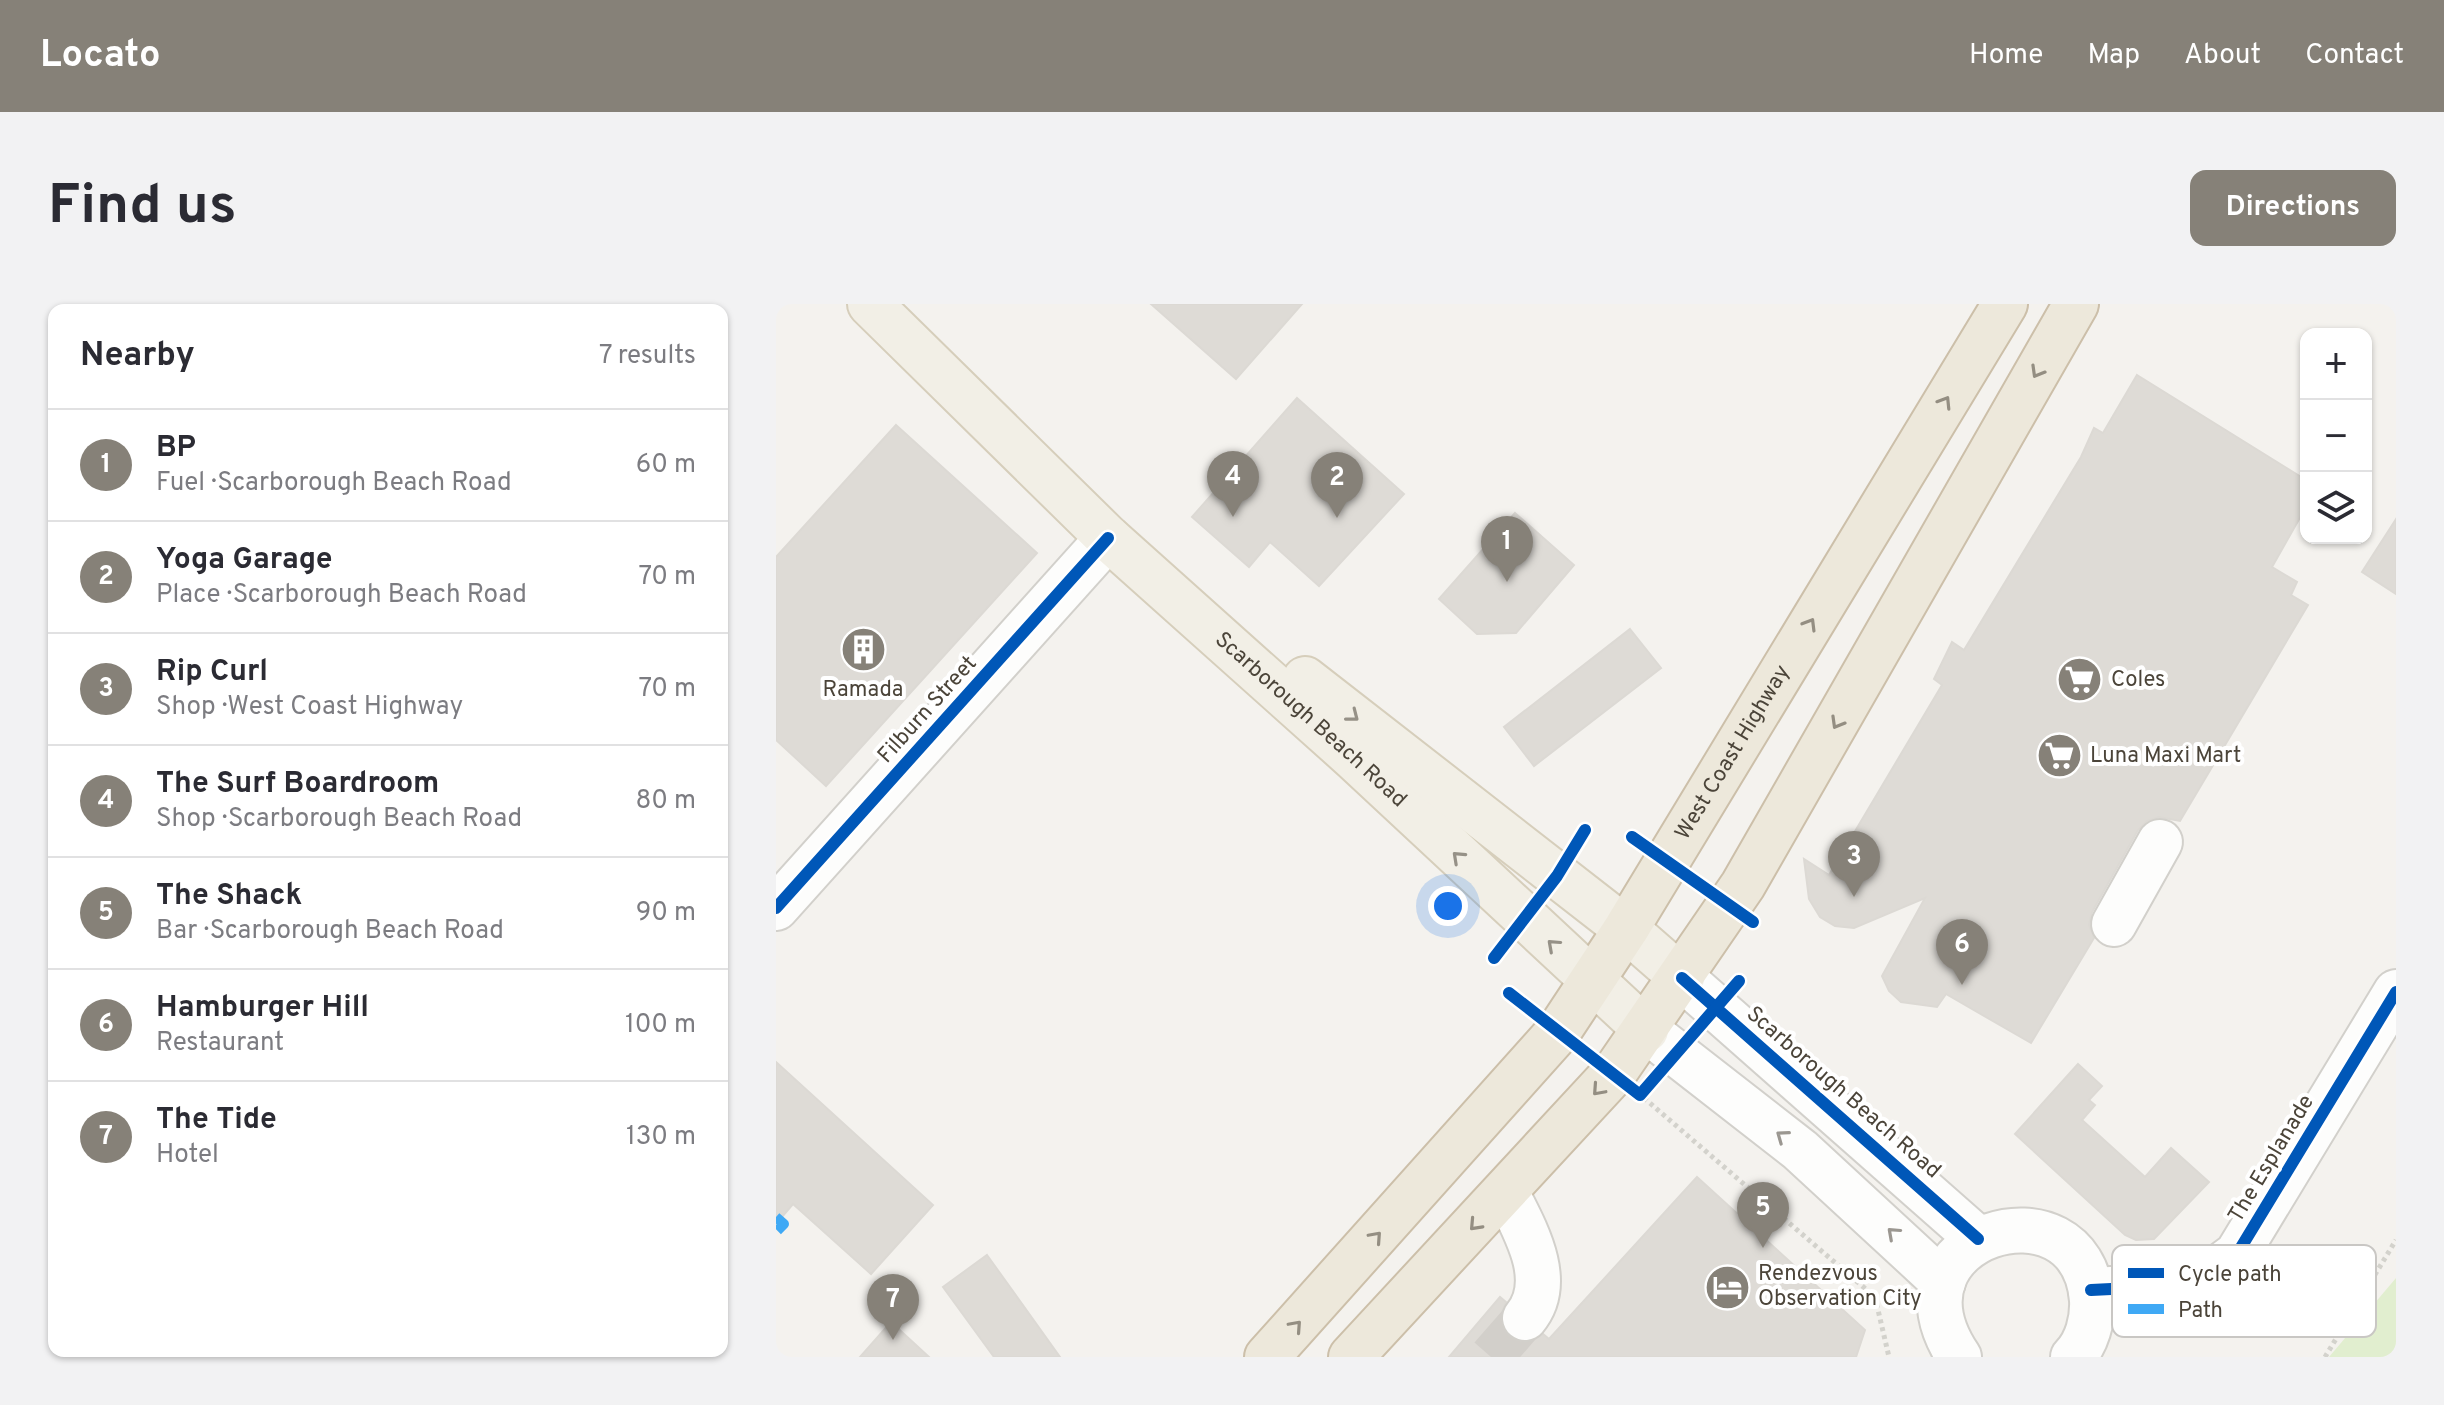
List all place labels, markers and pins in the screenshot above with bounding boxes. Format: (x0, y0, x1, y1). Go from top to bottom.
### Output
pin: 4 (1207, 451, 1259, 517)
pin: 2 (1311, 452, 1363, 518)
pin: 1 (1481, 516, 1533, 582)
building icon: Ramada (839, 625, 887, 673)
supermarket icon: Coles (2056, 656, 2104, 704)
place label: Coles (2111, 667, 2165, 694)
place label: Ramada (823, 677, 903, 704)
supermarket icon: Luna Maxi Mart (2035, 732, 2083, 780)
place label: Luna Maxi Mart (2090, 743, 2241, 770)
pin: 3 (1828, 831, 1880, 897)
pin: 6 (1936, 919, 1988, 985)
pin: 5 (1737, 1182, 1789, 1248)
place label: Rendezvous Observation City (1758, 1261, 1922, 1313)
hotel icon: Rendezvous Observation City (1703, 1263, 1751, 1311)
pin: 7 (867, 1274, 919, 1340)

